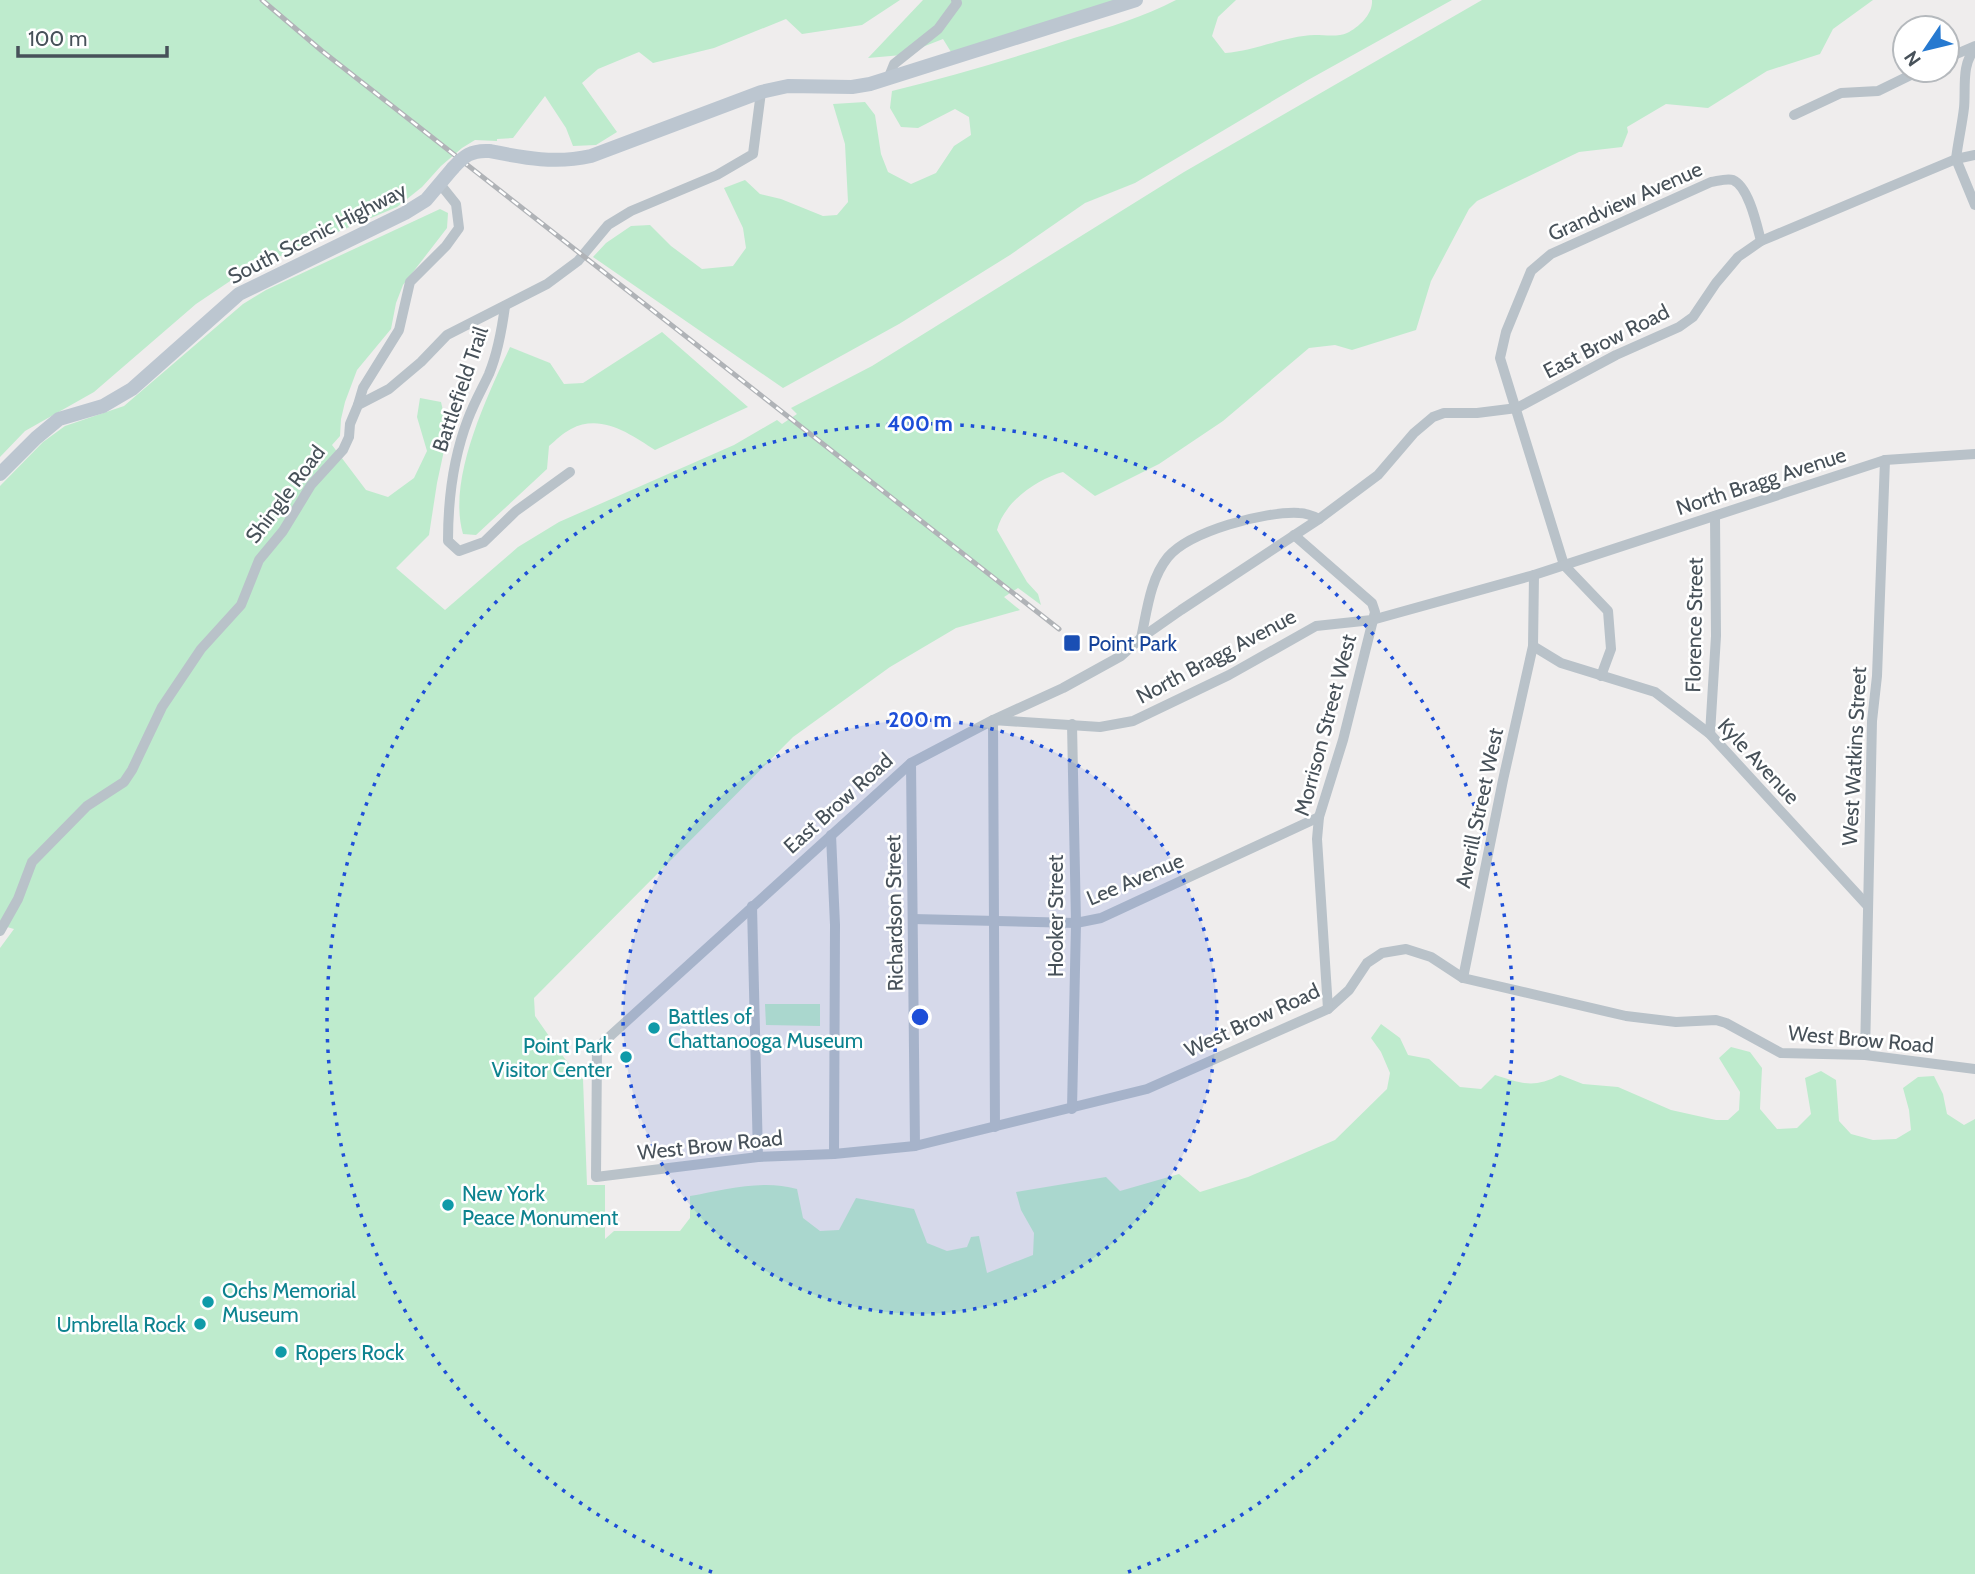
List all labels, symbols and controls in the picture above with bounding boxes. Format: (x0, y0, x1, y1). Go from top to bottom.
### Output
scale bar (18, 14, 166, 58)
north arrow (1891, 14, 1961, 84)
text: 100 m (28, 26, 87, 51)
text: N (1899, 46, 1926, 71)
street label: Grandview Avenue (1544, 156, 1706, 246)
street label: South Scenic Highway (224, 177, 411, 289)
street label: East Brow Road (1539, 299, 1673, 383)
street label: Battlefield Trail (427, 323, 493, 455)
text: 400 m (887, 411, 953, 436)
street label: Shingle Road (240, 440, 330, 548)
street label: North Bragg Avenue (1673, 442, 1849, 520)
street label: Florence Street (1680, 557, 1708, 693)
street label: North Bragg Avenue (1132, 603, 1300, 709)
place label: Point Park (1088, 631, 1178, 656)
street label: Morrison Street West (1289, 631, 1361, 819)
marker: Point Park (1062, 633, 1082, 653)
street label: West Watkins Street (1837, 666, 1871, 846)
text: 200 m (888, 707, 952, 732)
street label: Kyle Avenue (1713, 713, 1805, 809)
street label: Averill Street West (1450, 726, 1508, 890)
street label: East Brow Road (778, 748, 898, 858)
street label: Richardson Street (880, 834, 908, 992)
street label: Lee Avenue (1083, 847, 1188, 911)
street label: Hooker Street (1043, 855, 1068, 977)
street label: West Brow Road (1181, 978, 1323, 1062)
place label: Battles of Chattanooga Museum (668, 1004, 863, 1053)
centre of rings (908, 1005, 932, 1029)
marker: Battles of Chattanooga Museum (646, 1020, 662, 1036)
street label: West Brow Road (1787, 1020, 1935, 1058)
place label: Point Park Visitor Center (491, 1033, 613, 1082)
marker: Point Park Visitor Center (618, 1049, 634, 1065)
street label: West Brow Road (636, 1125, 784, 1165)
place label: New York Peace Monument (462, 1181, 618, 1230)
marker: New York Peace Monument (440, 1197, 456, 1213)
place label: Ochs Memorial Museum (222, 1278, 356, 1327)
marker: Ochs Memorial Museum (200, 1294, 216, 1310)
place label: Umbrella Rock (56, 1312, 187, 1337)
marker: Umbrella Rock (192, 1316, 208, 1332)
place label: Ropers Rock (295, 1340, 405, 1365)
marker: Ropers Rock (273, 1344, 289, 1360)

